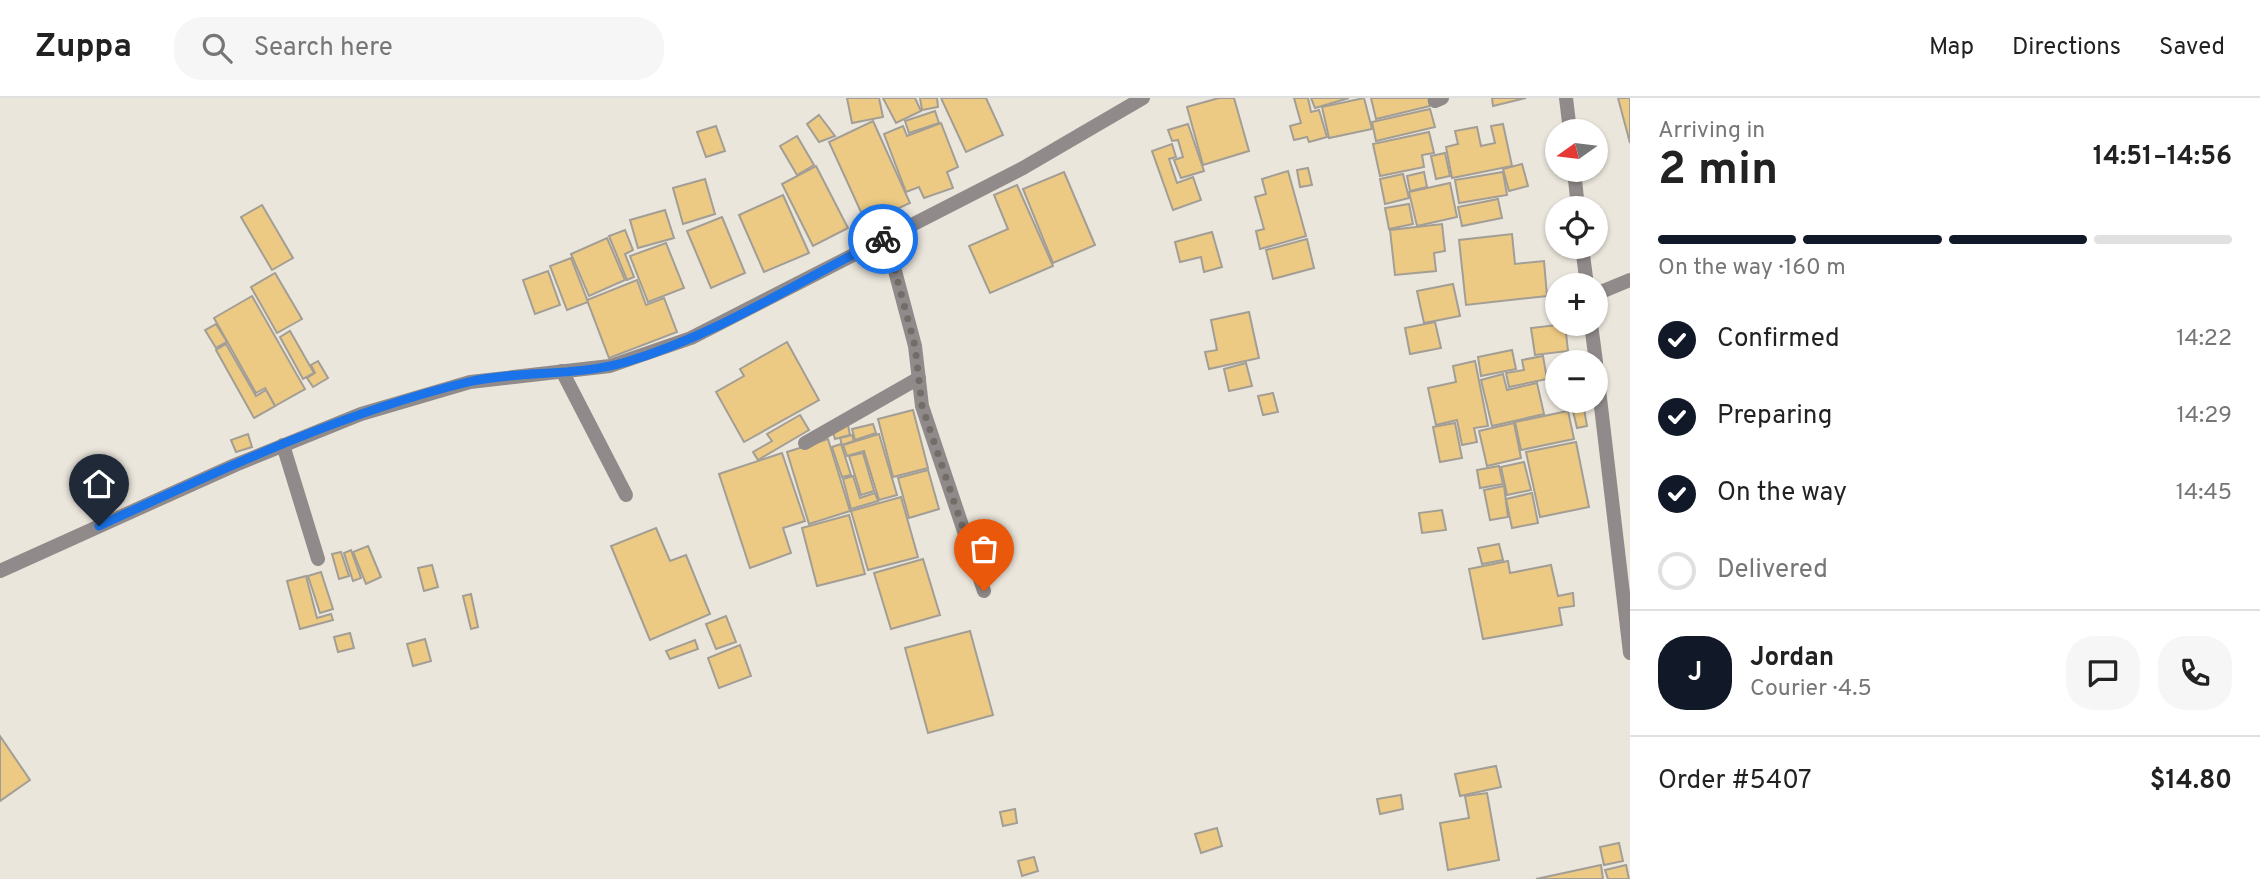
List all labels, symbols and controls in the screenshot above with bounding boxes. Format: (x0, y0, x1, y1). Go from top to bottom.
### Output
search box (174, 17, 664, 80)
text: Zuppa (35, 27, 132, 69)
icon: search (198, 29, 236, 67)
text: Search here (254, 32, 393, 65)
text: Map (1929, 33, 1974, 63)
text: Directions (2012, 33, 2121, 63)
text: Saved (2159, 33, 2225, 63)
text: Arriving in (1658, 117, 1765, 146)
north arrow (1545, 119, 1608, 182)
map controls (1545, 119, 1608, 413)
text: 14:51–14:56 (2093, 141, 2232, 174)
text: 2 min (1658, 142, 1778, 201)
button: locate (1545, 196, 1608, 259)
courier (848, 204, 918, 274)
icon: bike (864, 220, 902, 258)
text: On the way · 160 m (1658, 254, 1846, 283)
button: + (1545, 273, 1608, 336)
icon: check (1658, 321, 1696, 359)
text: Confirmed (1717, 323, 1840, 356)
text: 14:22 (2176, 325, 2232, 354)
button: − (1545, 350, 1608, 413)
icon: check (1658, 398, 1696, 436)
text: Preparing (1717, 400, 1832, 433)
text: 14:29 (2177, 402, 2232, 431)
pin (69, 454, 129, 526)
icon: home (80, 465, 118, 503)
icon: check (1658, 475, 1696, 513)
text: On the way (1717, 477, 1847, 510)
text: 14:45 (2176, 479, 2232, 508)
pin (954, 519, 1014, 591)
icon: bag (965, 530, 1003, 568)
text: Delivered (1717, 554, 1828, 587)
button: chat (2066, 636, 2140, 710)
button: phone (2158, 636, 2232, 710)
text: Jordan (1750, 642, 1834, 675)
text: J (1688, 657, 1702, 690)
text: Courier · 4.5 (1750, 675, 1872, 704)
text: Order #5407 (1658, 765, 1812, 798)
text: $14.80 (2150, 765, 2232, 798)

